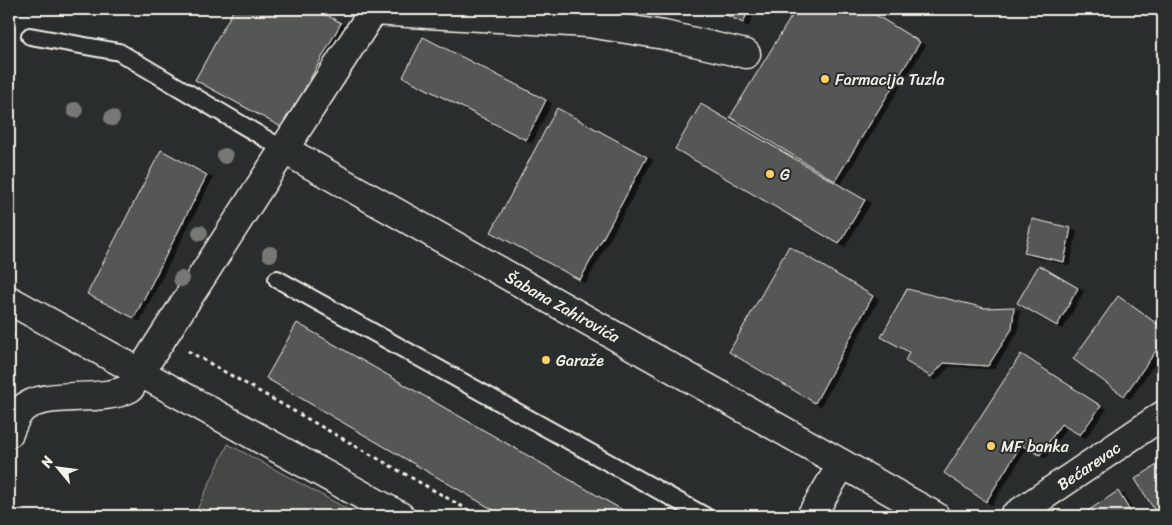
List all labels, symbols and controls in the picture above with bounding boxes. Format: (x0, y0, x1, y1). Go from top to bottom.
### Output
place label: Farmacija Tuzla (835, 65, 945, 94)
marker: Farmacija Tuzla (819, 73, 831, 85)
place label: G (780, 160, 790, 189)
marker: G (764, 168, 776, 180)
street label: Šabana Zahirovića (500, 263, 626, 351)
place label: Garaže (556, 346, 604, 375)
marker: Garaže (540, 354, 552, 366)
place label: MF banka (1001, 432, 1070, 461)
street label: Bećarevac (1051, 434, 1127, 498)
marker: MF banka (985, 440, 997, 452)
north arrow (32, 442, 82, 492)
text: N (33, 451, 60, 473)

